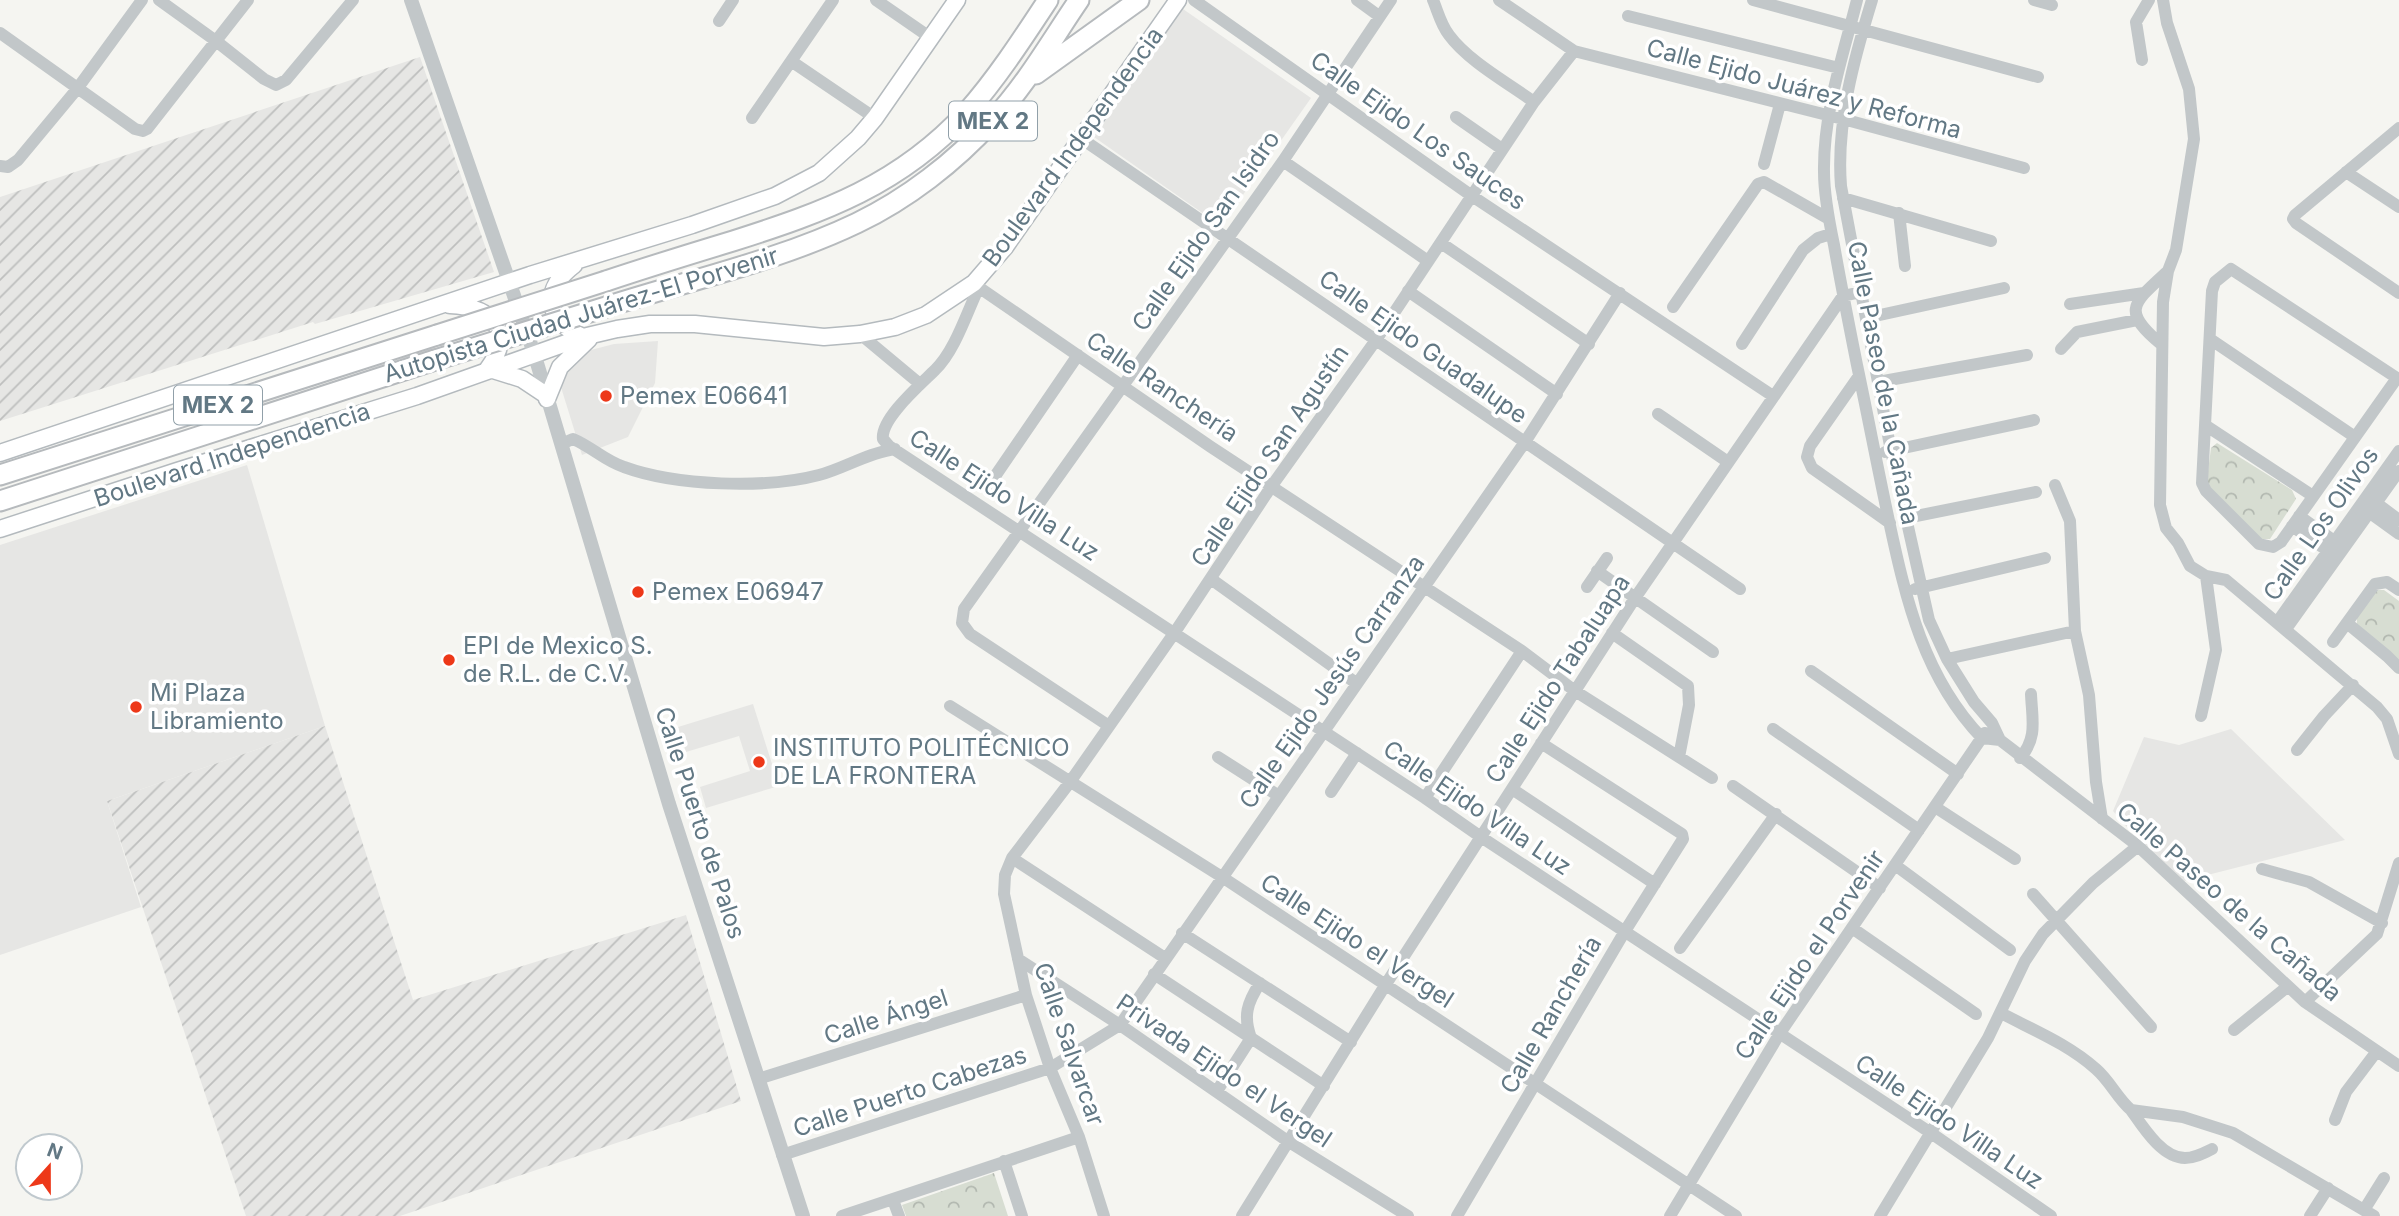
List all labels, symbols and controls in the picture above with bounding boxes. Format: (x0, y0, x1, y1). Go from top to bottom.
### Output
street label: Boulevard Independencia (976, 21, 1169, 272)
street label: Calle Ejido Juárez y Reforma (1644, 32, 1965, 145)
street label: Calle Ejido Los Sauces (1305, 45, 1531, 216)
road number: MEX 2 (949, 102, 1037, 140)
street label: Calle Ejido San Isidro (1126, 125, 1286, 336)
street label: Calle Paseo de la Cañada (1842, 239, 1925, 527)
street label: Autopista Ciudad Juárez-El Porvenir (380, 241, 782, 389)
street label: Calle Ejido Guadalupe (1314, 264, 1533, 430)
street label: Calle Ranchería (1081, 325, 1244, 448)
street label: Calle Ejido San Agustín (1185, 339, 1355, 572)
place label: Pemex E06641 (620, 381, 788, 410)
road number: MEX 2 (174, 386, 262, 424)
marker: Pemex E06641 (598, 388, 614, 404)
street label: Boulevard Independencia (90, 396, 374, 513)
street label: Calle Ejido Villa Luz (904, 422, 1105, 567)
street label: Calle Los Olivos (2257, 441, 2384, 606)
street label: Calle Ejido Jesús Carranza (1233, 549, 1430, 814)
street label: Calle Ejido Tabaluapa (1479, 569, 1636, 788)
place label: Pemex E06947 (652, 577, 824, 606)
marker: Pemex E06947 (630, 584, 646, 600)
place label: EPI de Mexico S. de R.L. de C.V. (463, 631, 653, 688)
marker: EPI de Mexico S. de R.L. de C.V. (441, 652, 457, 668)
place label: Mi Plaza Libramiento (150, 678, 284, 735)
marker: Mi Plaza Libramiento (128, 699, 144, 715)
street label: Calle Puerto de Palos (649, 703, 752, 942)
place label: INSTITUTO POLITÉCNICO DE LA FRONTERA (773, 732, 1070, 790)
street label: Calle Ejido Villa Luz (1378, 734, 1577, 881)
marker: INSTITUTO POLITÉCNICO DE LA FRONTERA (751, 754, 767, 770)
street label: Calle Paseo de la Cañada (2111, 796, 2348, 1007)
street label: Calle Ejido el Porvenir (1729, 844, 1891, 1065)
street label: Calle Ejido el Vergel (1255, 867, 1459, 1014)
street label: Calle Ranchería (1494, 931, 1607, 1099)
street label: Calle Salvarcar (1028, 959, 1111, 1129)
street label: Calle Ángel (820, 982, 951, 1050)
street label: Privada Ejido el Vergel (1111, 988, 1337, 1153)
street label: Calle Puerto Cabezas (789, 1040, 1030, 1143)
street label: Calle Ejido Villa Luz (1850, 1048, 2049, 1195)
north arrow (14, 1132, 84, 1202)
text: N (44, 1138, 66, 1165)

